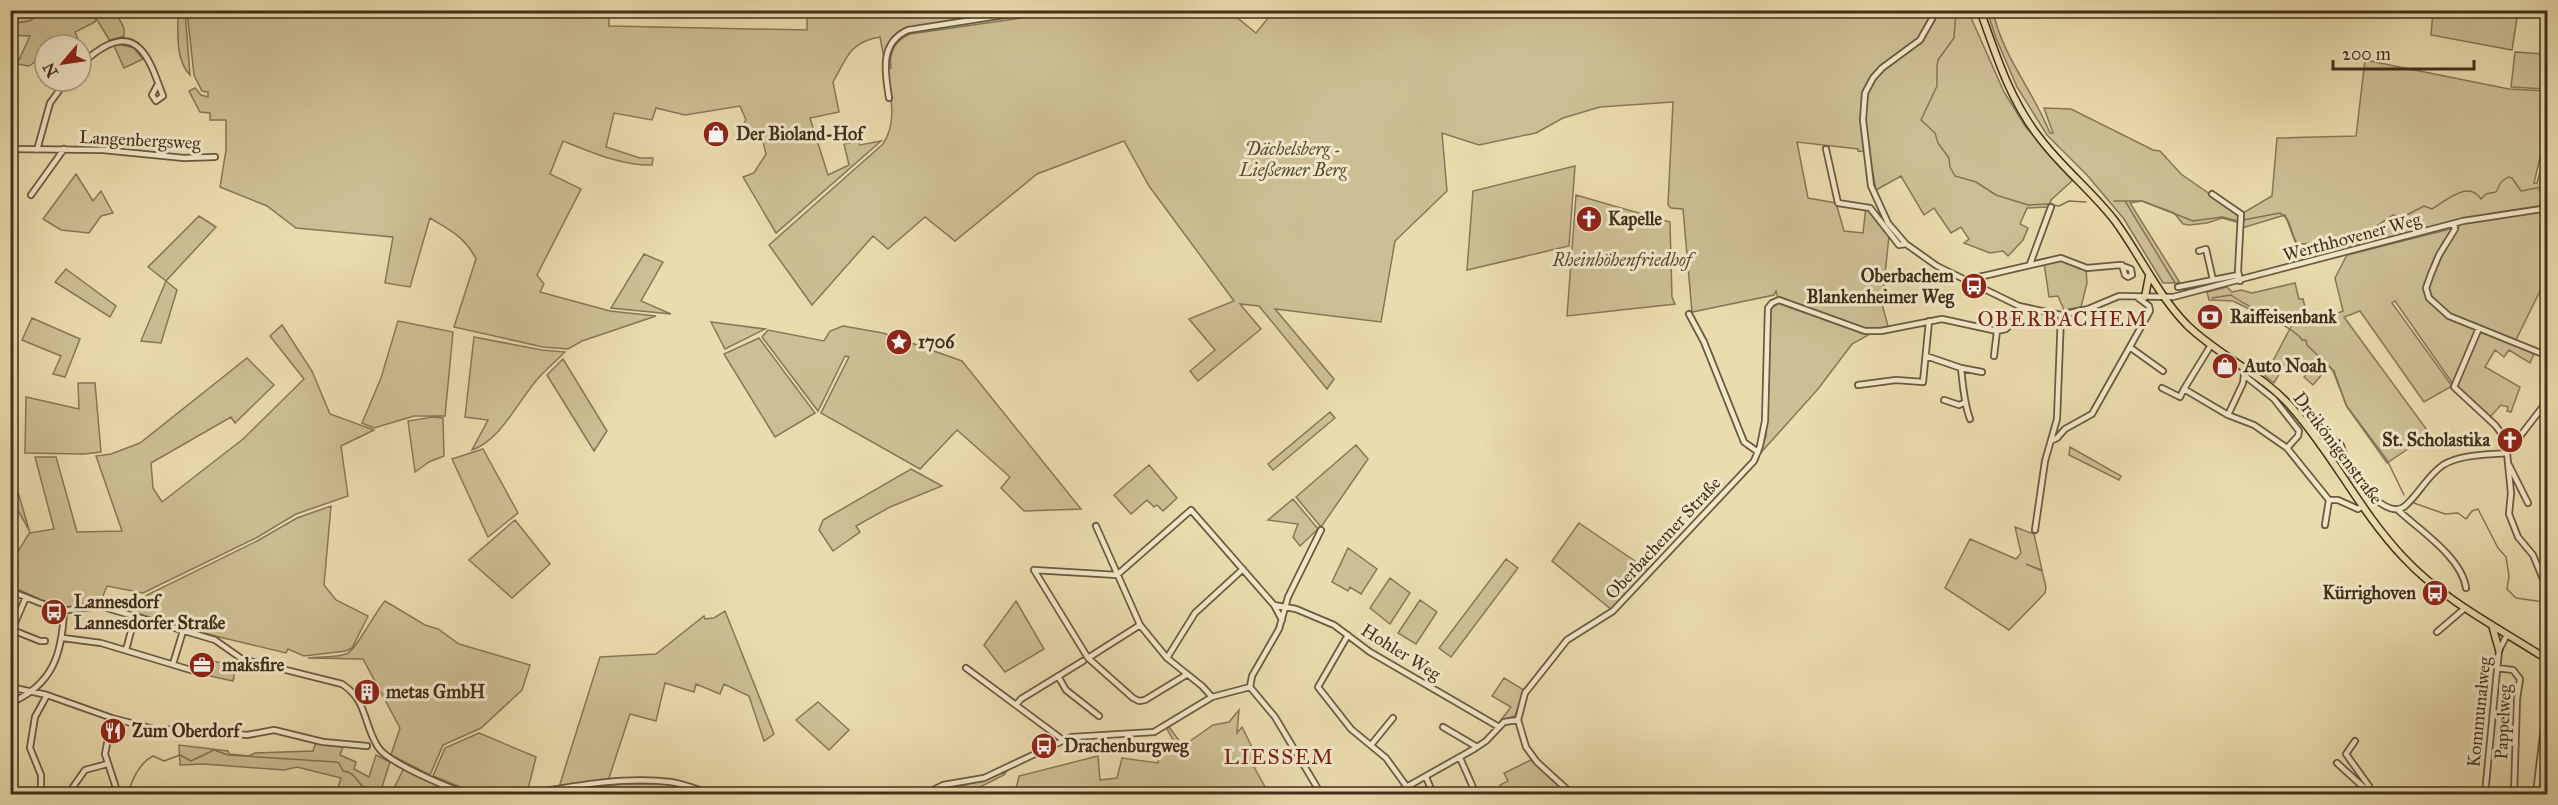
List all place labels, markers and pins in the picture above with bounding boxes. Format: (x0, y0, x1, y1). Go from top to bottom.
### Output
shop icon: Der Bioland-Hof (701, 119, 731, 149)
place label: Der Bioland-Hof (736, 123, 866, 145)
church icon: Kapelle (1574, 204, 1604, 234)
place label: Kapelle (1608, 208, 1663, 231)
place label: Oberbachem Blankenheimer Weg (1807, 265, 1955, 309)
bus stop icon: Oberbachem Blankenheimer Weg (1959, 271, 1989, 301)
bank icon: Raiffeisenbank (2195, 302, 2225, 332)
place label: Raiffeisenbank (2230, 306, 2337, 328)
place icon: 1706 (884, 327, 914, 357)
place label: 1706 (918, 331, 955, 353)
shop icon: Auto Noah (2210, 351, 2240, 381)
place label: Auto Noah (2243, 355, 2328, 377)
church icon: St. Scholastika (2495, 425, 2525, 455)
place label: St. Scholastika (2382, 429, 2490, 451)
bus stop icon: Kürrighoven (2420, 578, 2450, 608)
place label: Kürrighoven (2322, 582, 2416, 605)
place label: Lannesdorf Lannesdorfer Straße (74, 591, 226, 634)
bus stop icon: Lannesdorf Lannesdorfer Straße (39, 597, 69, 627)
office icon: maksfire (187, 650, 217, 680)
place label: maksfire (221, 654, 285, 676)
building icon: metas GmbH (352, 677, 382, 707)
place label: metas GmbH (385, 681, 486, 703)
restaurant icon: Zum Oberdorf (98, 716, 128, 746)
place label: Zum Oberdorf (132, 720, 242, 742)
bus stop icon: Drachenburgweg (1029, 731, 1059, 761)
place label: Drachenburgweg (1064, 735, 1189, 758)

